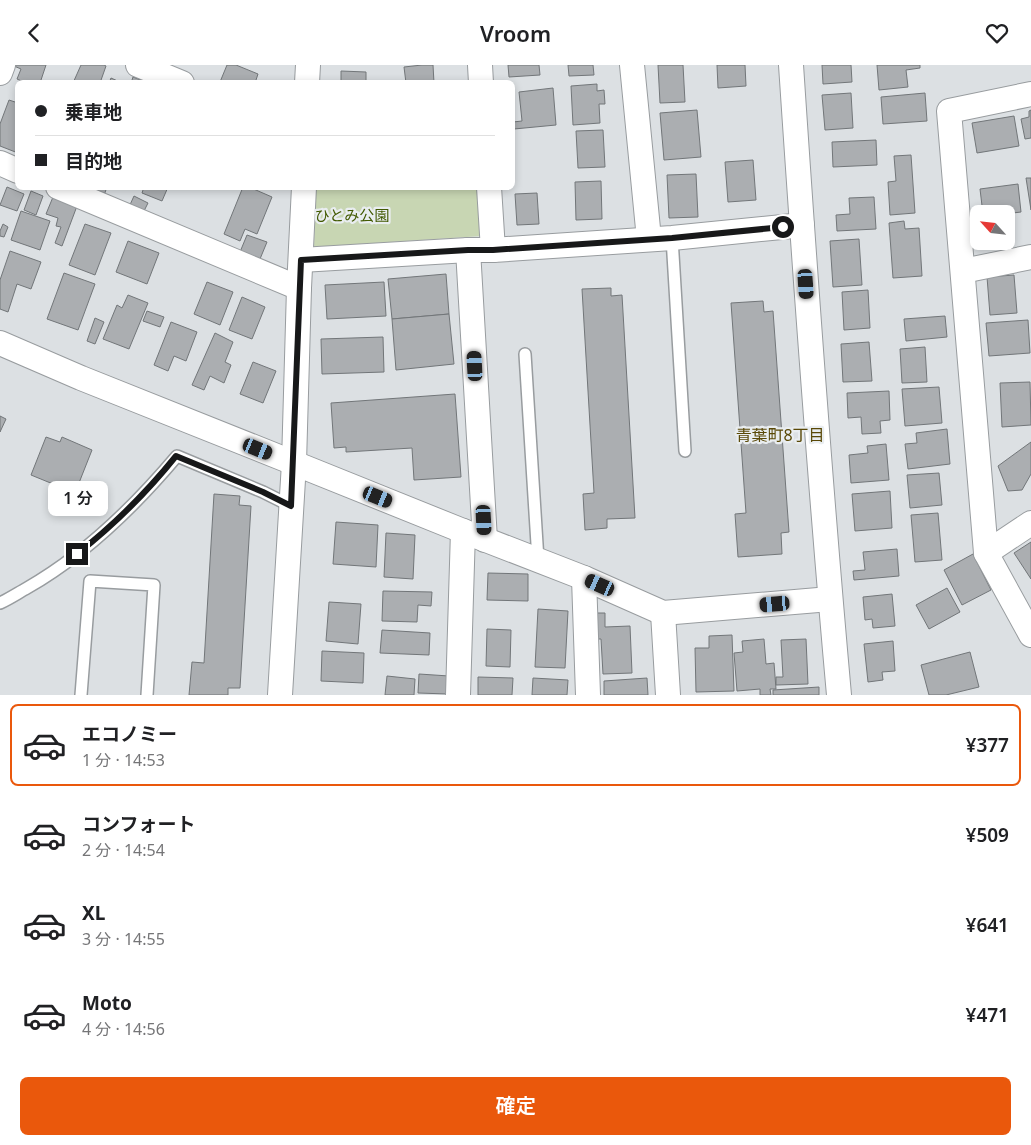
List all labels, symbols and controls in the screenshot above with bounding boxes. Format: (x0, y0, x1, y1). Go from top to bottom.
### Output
text: Vroom (480, 18, 551, 48)
icon: back (20, 19, 48, 47)
icon: heart (983, 19, 1011, 47)
text: 乗車地 (65, 99, 122, 125)
text: 目的地 (65, 148, 122, 174)
park label: ひとみ公園 (315, 205, 389, 225)
north arrow (970, 205, 1015, 250)
map controls (970, 205, 1015, 250)
route start (772, 216, 794, 238)
car (797, 269, 814, 299)
car (466, 351, 483, 381)
district label: 青葉町8丁目 (735, 424, 825, 446)
car (241, 436, 274, 462)
callout: 1 分 (47, 481, 107, 517)
car (361, 484, 394, 510)
text: 1 分 (63, 487, 93, 509)
car (475, 505, 492, 535)
route end (66, 543, 88, 565)
car (583, 572, 616, 598)
car (759, 595, 790, 613)
text: エコノミー (82, 721, 177, 747)
icon: car (22, 723, 67, 768)
text: ¥377 (966, 732, 1009, 758)
text: 1 分 · 14:53 (82, 749, 165, 771)
text: コンフォート (82, 811, 195, 837)
icon: car (22, 813, 67, 858)
text: ¥509 (966, 822, 1009, 848)
text: 2 分 · 14:54 (82, 839, 165, 861)
text: XL (82, 900, 105, 926)
icon: car (22, 903, 67, 948)
text: ¥641 (966, 912, 1009, 938)
text: 3 分 · 14:55 (82, 928, 165, 950)
text: Moto (82, 990, 132, 1016)
icon: car (22, 993, 67, 1038)
text: ¥471 (966, 1002, 1009, 1028)
text: 4 分 · 14:56 (82, 1018, 165, 1040)
button: 確定 (20, 1077, 1011, 1135)

